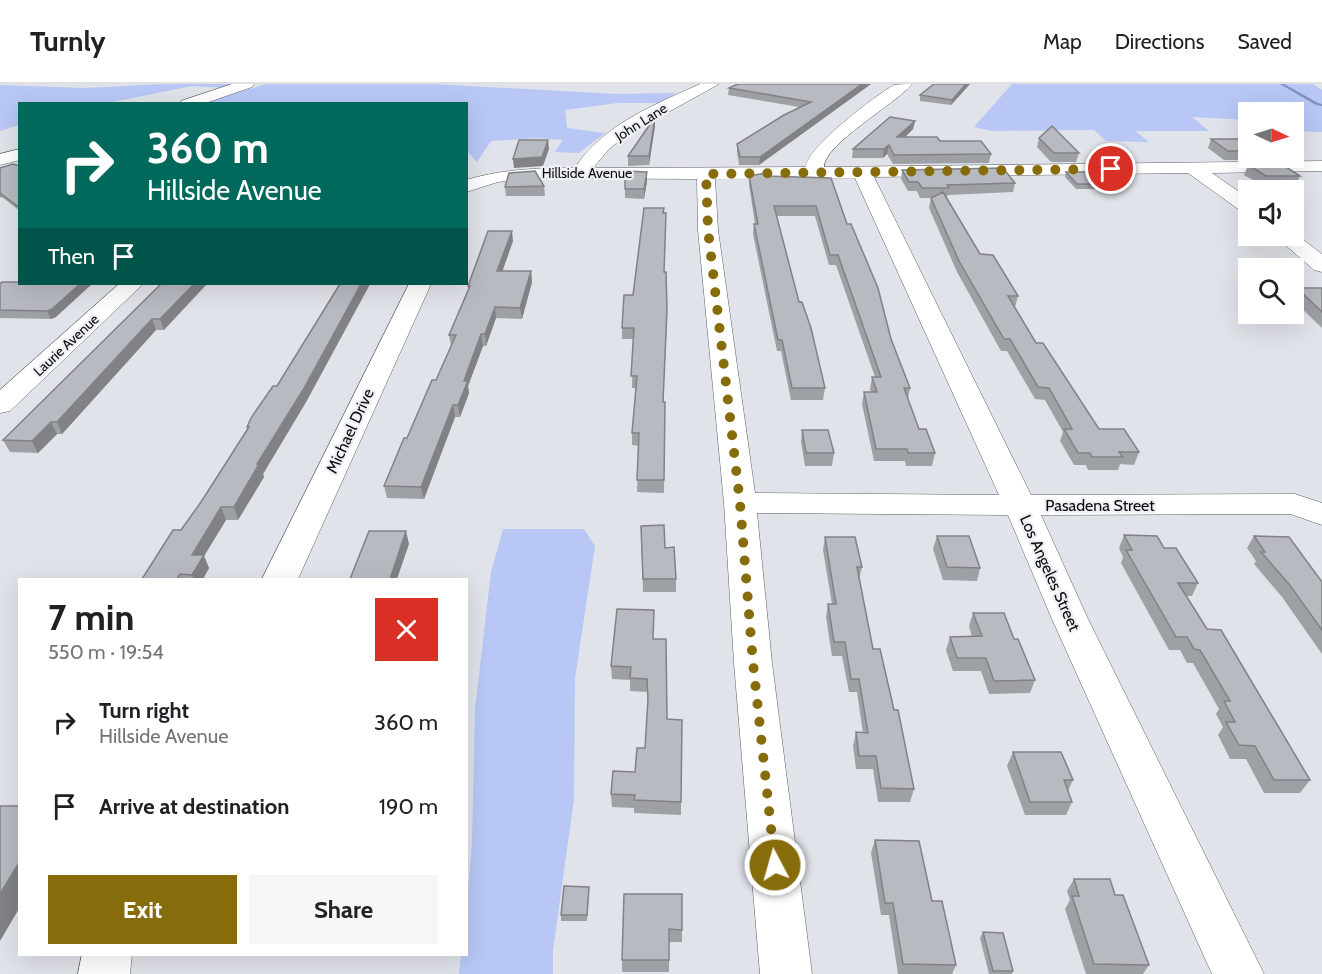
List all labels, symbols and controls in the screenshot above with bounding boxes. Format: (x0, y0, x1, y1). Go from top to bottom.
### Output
text: Turnly (30, 24, 106, 58)
text: Map (1043, 29, 1082, 54)
text: Directions (1115, 29, 1204, 54)
text: Saved (1237, 29, 1292, 54)
street label: John Lane (611, 99, 671, 146)
north arrow (1238, 102, 1304, 168)
map controls (1238, 102, 1304, 324)
text: 360 m (147, 122, 269, 174)
icon: right (48, 126, 126, 204)
pin (1085, 143, 1136, 194)
icon: arrive (1094, 152, 1127, 185)
street label: Hillside Avenue (542, 164, 632, 182)
text: Hillside Avenue (147, 174, 322, 207)
button: sound (1238, 180, 1304, 246)
icon: arrive (107, 240, 140, 273)
text: Then (48, 243, 95, 270)
button: search (1238, 258, 1304, 324)
street label: Laurie Avenue (29, 310, 103, 380)
street label: Michael Drive (322, 386, 378, 476)
street label: Pasadena Street (1045, 496, 1155, 515)
street label: Los Angeles Street (1016, 512, 1084, 635)
text: 7 min (48, 595, 134, 639)
button: close (375, 598, 438, 661)
text: 550 m · 19:54 (48, 640, 164, 664)
text: Turn right (99, 697, 189, 724)
icon: right (48, 706, 81, 739)
text: 360 m (374, 709, 438, 736)
text: Hillside Avenue (99, 724, 228, 748)
icon: arrive (48, 790, 81, 823)
text: Arrive at destination (99, 793, 289, 820)
text: 190 m (379, 793, 438, 820)
position arrow (743, 833, 807, 897)
button: Exit (48, 875, 237, 944)
button: Share (249, 875, 438, 944)

